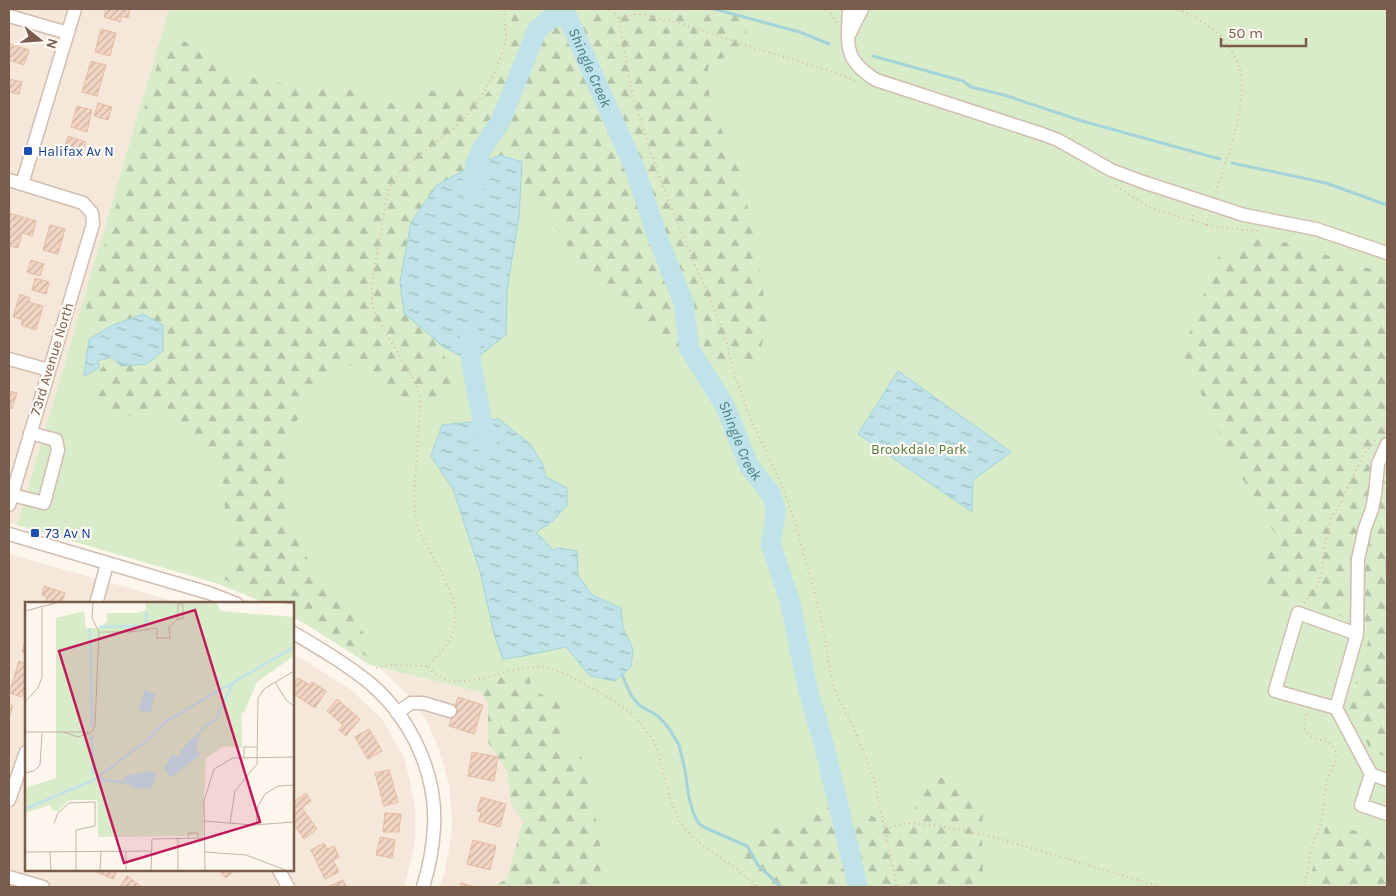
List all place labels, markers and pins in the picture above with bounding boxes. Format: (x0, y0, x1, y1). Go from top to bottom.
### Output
place label: Halifax Av N (38, 143, 114, 160)
marker: Halifax Av N (22, 145, 34, 157)
place label: 73 Av N (45, 525, 91, 542)
marker: 73 Av N (29, 527, 41, 539)

